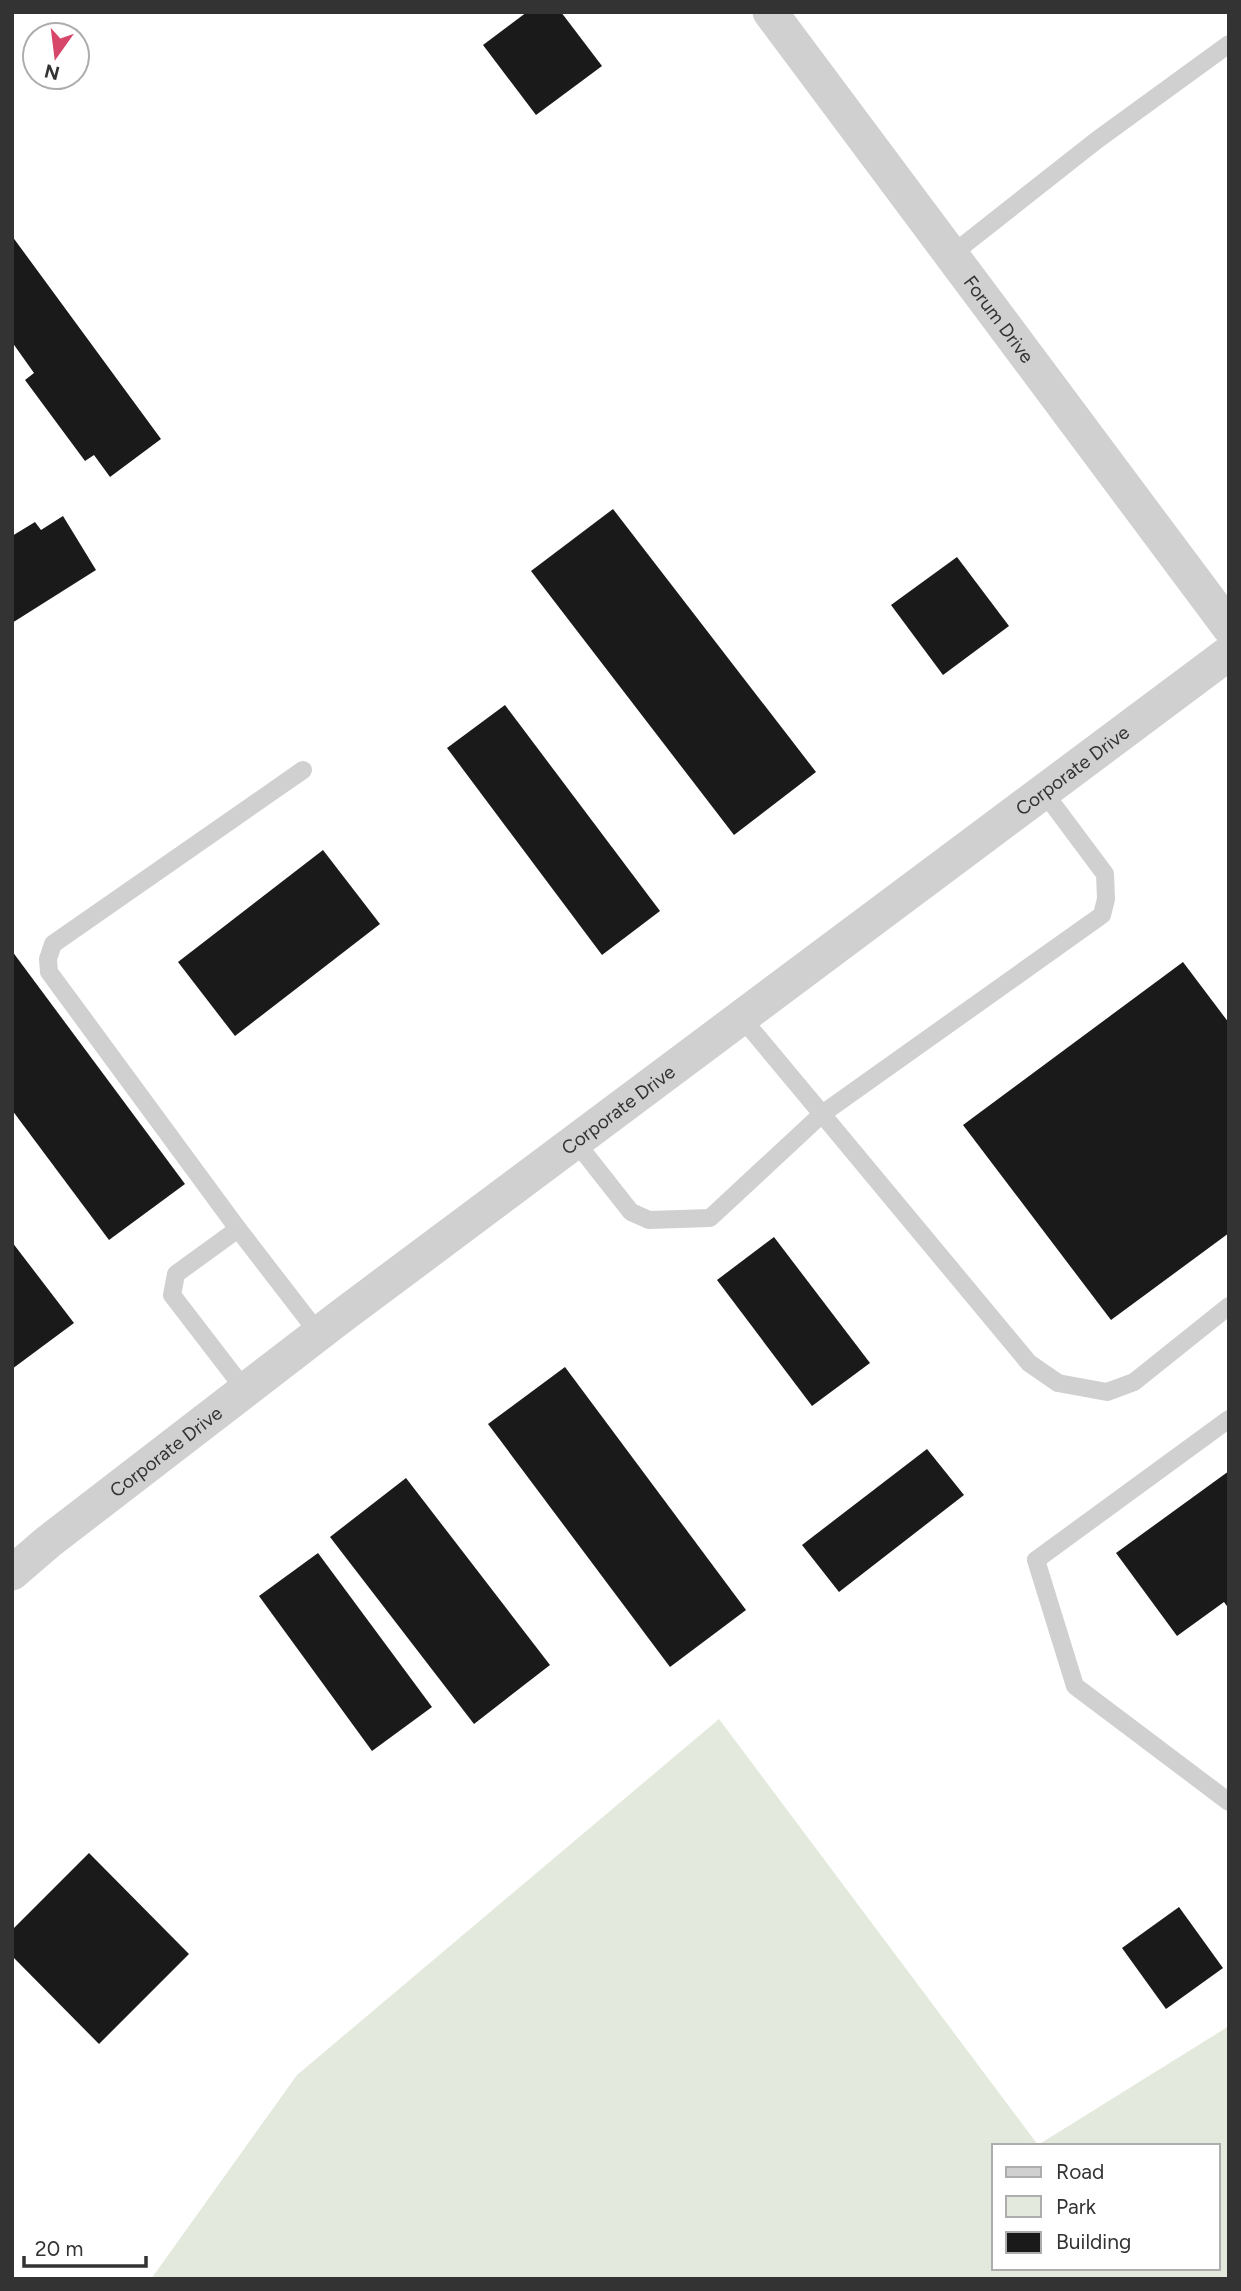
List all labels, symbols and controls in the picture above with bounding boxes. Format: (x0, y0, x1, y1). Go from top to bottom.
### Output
north arrow (21, 21, 91, 91)
text: N (42, 59, 62, 85)
street label: Forum Drive (959, 271, 1039, 367)
street label: Corporate Drive (1011, 720, 1133, 820)
street label: Corporate Drive (557, 1060, 679, 1159)
street label: Corporate Drive (105, 1401, 226, 1502)
legend (992, 2144, 1220, 2270)
text: Road (1056, 2159, 1104, 2184)
text: Park (1056, 2194, 1097, 2219)
scale bar (24, 2224, 147, 2268)
text: Building (1056, 2229, 1131, 2254)
text: 20 m (35, 2236, 83, 2261)

